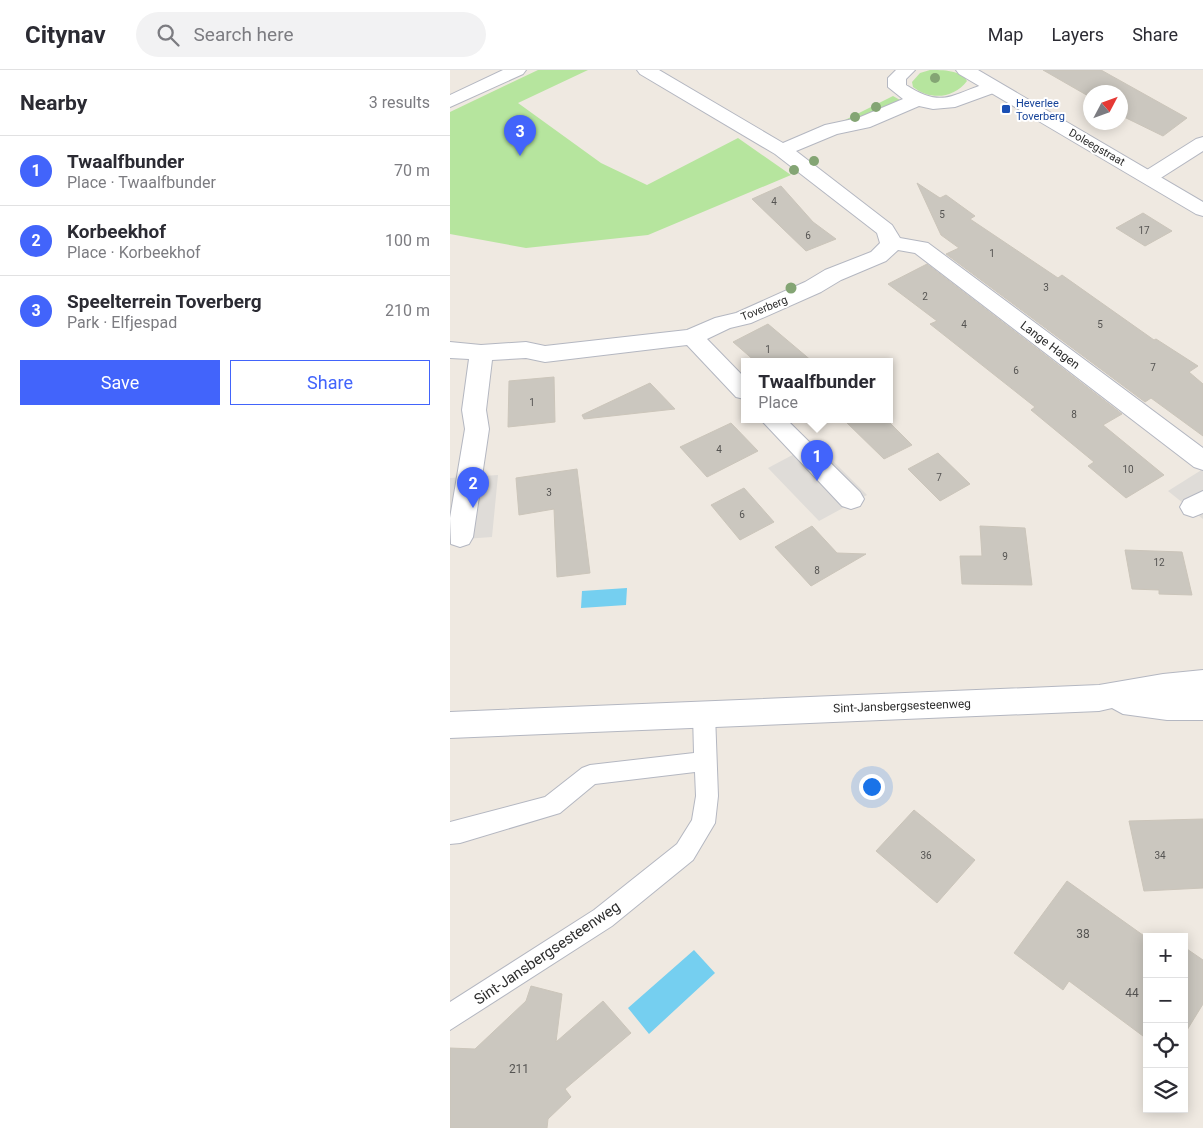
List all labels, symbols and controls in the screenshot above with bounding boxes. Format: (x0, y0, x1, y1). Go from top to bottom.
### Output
search box (136, 12, 486, 57)
text: Citynav (25, 21, 106, 49)
icon: search (154, 21, 182, 49)
text: Search here (194, 23, 294, 46)
text: Map (988, 24, 1023, 45)
text: Layers (1051, 24, 1104, 45)
text: Share (1132, 24, 1178, 45)
north arrow (1083, 85, 1128, 130)
text: Nearby (20, 91, 87, 115)
text: 3 results (369, 93, 430, 112)
place label: Heverlee Toverberg (1016, 97, 1065, 123)
marker: Heverlee Toverberg (1000, 103, 1012, 115)
pin: 3 (504, 115, 536, 156)
street label: Doleegstraat (1066, 126, 1127, 169)
text: Twaalfbunder (67, 150, 184, 173)
text: 1 (31, 161, 41, 180)
text: 70 m (394, 161, 430, 180)
text: Place · Twaalfbunder (67, 173, 216, 192)
house number: 4 (771, 196, 777, 207)
house number: 5 (939, 209, 945, 220)
text: Korbeekhof (67, 220, 166, 243)
house number: 17 (1138, 225, 1150, 236)
house number: 6 (805, 230, 811, 241)
text: 2 (31, 231, 41, 250)
text: 100 m (385, 231, 430, 250)
text: Place · Korbeekhof (67, 243, 201, 262)
house number: 1 (989, 248, 995, 259)
house number: 3 (1043, 282, 1049, 293)
text: Speelterrein Toverberg (67, 290, 262, 313)
house number: 2 (922, 291, 928, 302)
street label: Toverberg (739, 293, 789, 324)
text: 3 (31, 301, 41, 320)
text: 210 m (385, 301, 430, 320)
text: Park · Elfjespad (67, 313, 177, 332)
street label: Lange Hagen (1018, 318, 1082, 372)
house number: 4 (961, 319, 967, 330)
house number: 5 (1097, 319, 1103, 330)
house number: 1 (765, 344, 771, 355)
popup (741, 358, 893, 423)
button: Save (20, 360, 220, 405)
button: Share (230, 360, 430, 405)
house number: 7 (1150, 362, 1156, 373)
house number: 6 (1013, 365, 1019, 376)
text: Twaalfbunder (758, 370, 876, 393)
text: Place (758, 393, 798, 412)
house number: 1 (529, 397, 535, 408)
house number: 8 (1071, 409, 1077, 420)
pin: 1 (801, 440, 833, 481)
house number: 4 (716, 444, 722, 455)
house number: 10 (1122, 464, 1134, 475)
pin: 2 (457, 467, 489, 508)
house number: 7 (936, 472, 942, 483)
house number: 3 (546, 487, 552, 498)
house number: 6 (739, 509, 745, 520)
house number: 9 (1002, 551, 1008, 562)
house number: 12 (1153, 557, 1165, 568)
house number: 8 (814, 565, 820, 576)
street label: Sint-Jansbergsesteenweg (833, 697, 971, 715)
your location (859, 774, 885, 800)
house number: 36 (920, 850, 932, 861)
house number: 34 (1154, 850, 1166, 861)
street label: Sint-Jansbergsesteenweg (471, 897, 623, 1009)
house number: 38 (1076, 927, 1090, 941)
map controls (1143, 933, 1188, 1113)
button: + (1143, 933, 1188, 978)
button: − (1143, 978, 1188, 1023)
house number: 44 (1125, 986, 1139, 1000)
button: locate (1143, 1023, 1188, 1068)
house number: 211 (509, 1062, 529, 1076)
button: layers (1143, 1068, 1188, 1113)

